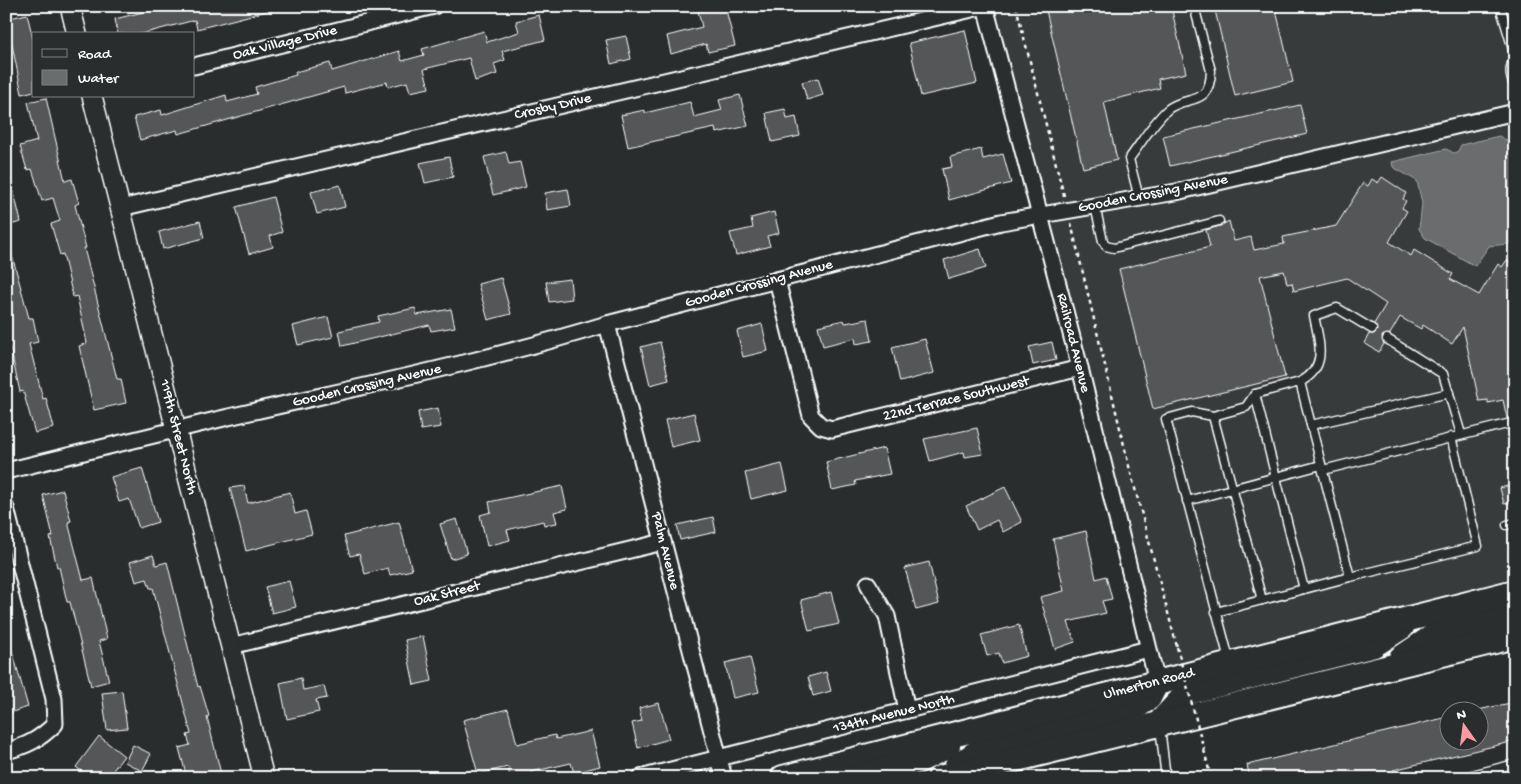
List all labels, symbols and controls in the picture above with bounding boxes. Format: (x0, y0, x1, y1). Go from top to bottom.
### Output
street label: Oak Village Drive (231, 21, 339, 65)
legend (32, 32, 195, 98)
text: Road (78, 46, 112, 64)
text: Water (78, 70, 120, 88)
street label: Crosby Drive (513, 89, 593, 125)
street label: Gooden Crossing Avenue (1077, 171, 1230, 217)
street label: Gooden Crossing Avenue (683, 256, 835, 312)
street label: Railroad Avenue (1052, 292, 1094, 395)
street label: Gooden Crossing Avenue (291, 360, 443, 412)
street label: 22nd Terrace Southwest (881, 372, 1033, 426)
street label: 119th Street North (155, 377, 201, 496)
street label: Palm Avenue (646, 509, 683, 592)
street label: Oak Street (412, 577, 484, 611)
street label: Ulmerton Road (1102, 664, 1197, 704)
street label: 134th Avenue North (830, 690, 957, 738)
north arrow (1438, 702, 1488, 752)
text: N (1455, 706, 1468, 725)

